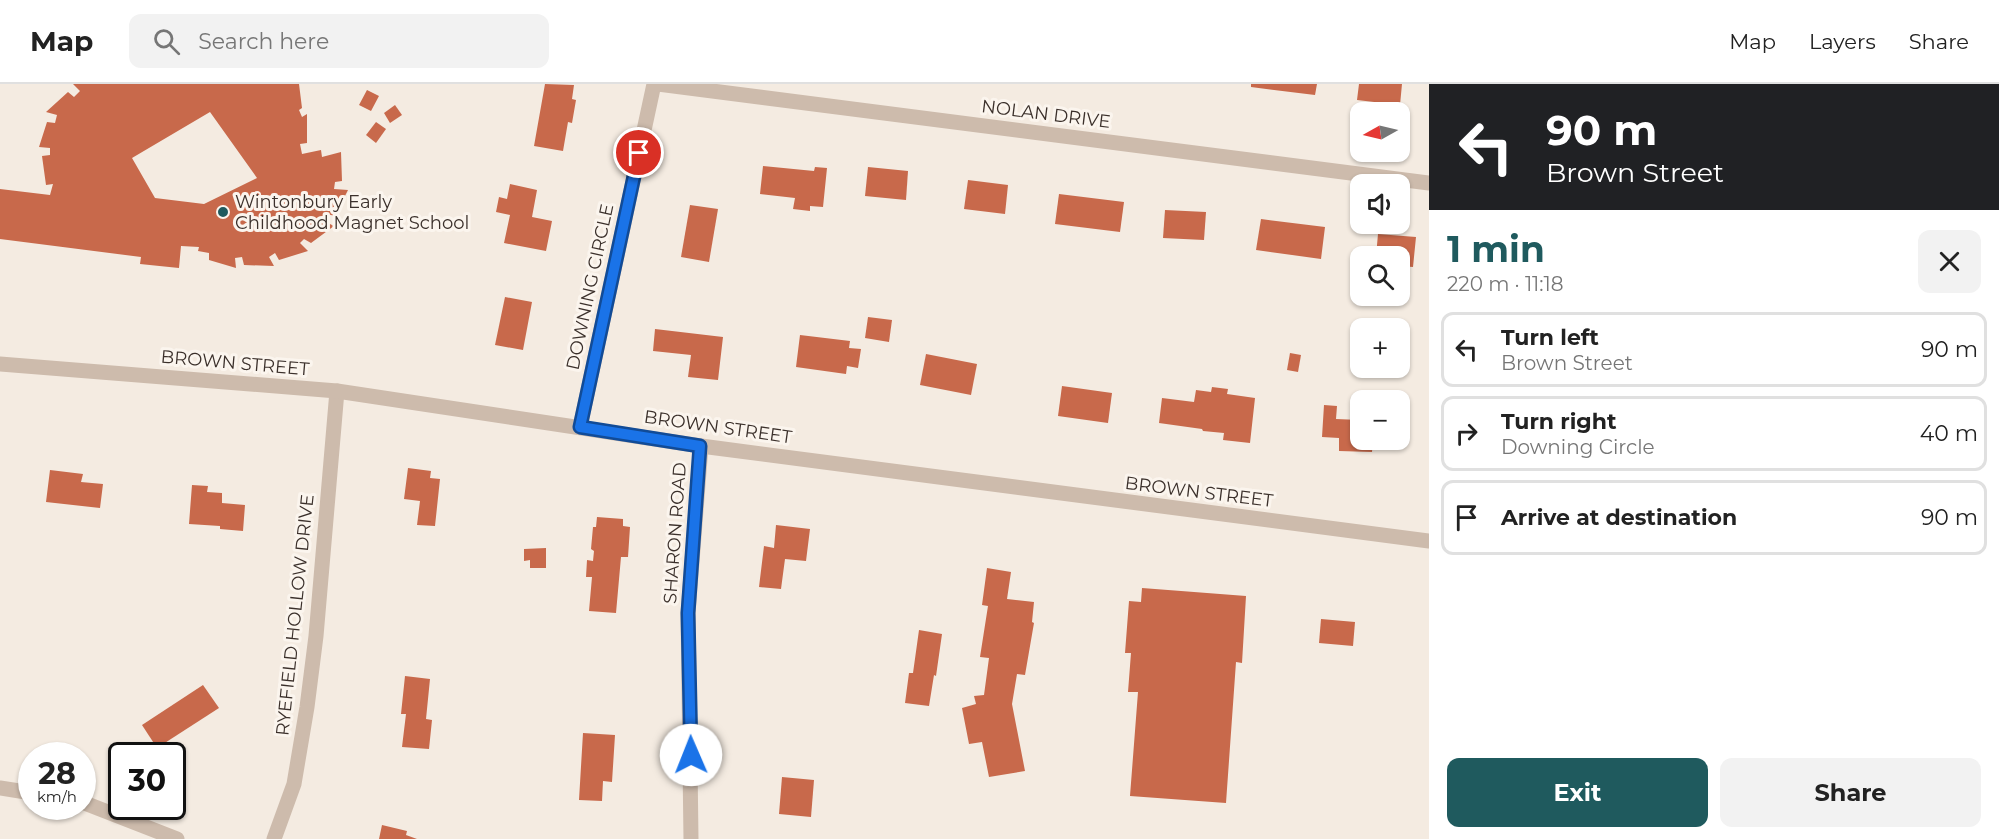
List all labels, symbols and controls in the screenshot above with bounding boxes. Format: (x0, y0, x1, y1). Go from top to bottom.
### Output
search box (129, 14, 549, 68)
text: Map (30, 24, 93, 58)
icon: search (150, 25, 183, 58)
text: Search here (198, 28, 329, 55)
text: Map (1729, 29, 1776, 54)
text: Layers (1809, 29, 1876, 54)
text: Share (1909, 29, 1969, 54)
street label: NOLAN DRIVE (980, 95, 1112, 133)
north arrow (1350, 102, 1410, 162)
map controls (1350, 102, 1410, 450)
text: 90 m (1546, 104, 1657, 156)
icon: left (1447, 108, 1525, 186)
pin (613, 127, 664, 178)
icon: arrive (622, 136, 655, 169)
text: Brown Street (1546, 156, 1724, 189)
button: sound (1350, 174, 1410, 234)
place label: Wintonbury Early Childhood Magnet School (235, 191, 469, 234)
street label: DOWNING CIRCLE (562, 202, 618, 372)
marker: Wintonbury Early Childhood Magnet School (216, 205, 230, 219)
text: 1 min (1447, 227, 1545, 271)
button: close (1918, 230, 1981, 293)
button: search (1350, 246, 1410, 306)
text: 220 m · 11:18 (1447, 272, 1564, 296)
button: + (1350, 318, 1410, 378)
text: Turn left (1501, 324, 1599, 351)
icon: left (1450, 333, 1483, 366)
text: 90 m (1921, 336, 1978, 363)
street label: BROWN STREET (160, 346, 311, 381)
text: Brown Street (1501, 351, 1633, 375)
button: − (1350, 390, 1410, 450)
street label: BROWN STREET (643, 406, 794, 448)
text: Turn right (1501, 408, 1616, 435)
icon: right (1450, 417, 1483, 450)
text: 40 m (1920, 420, 1978, 447)
text: Downing Circle (1501, 435, 1655, 459)
street label: SHARON ROAD (659, 462, 691, 604)
street label: BROWN STREET (1124, 472, 1275, 512)
street label: RYEFIELD HOLLOW DRIVE (271, 493, 319, 737)
icon: arrive (1450, 501, 1483, 534)
text: Arrive at destination (1501, 504, 1737, 531)
text: 90 m (1921, 504, 1978, 531)
position arrow (659, 723, 723, 787)
speed limit sign: 30 (108, 742, 186, 820)
text: 28 (38, 755, 76, 792)
button: Exit (1447, 758, 1708, 827)
button: Share (1720, 758, 1981, 827)
text: km/h (37, 787, 77, 806)

